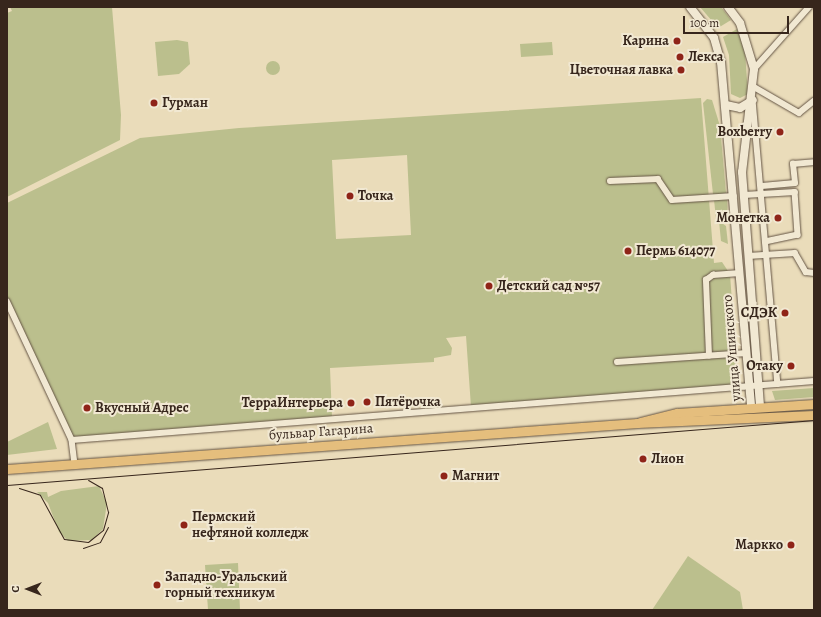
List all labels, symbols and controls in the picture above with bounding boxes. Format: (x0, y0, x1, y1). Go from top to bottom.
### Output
scale bar (685, 8, 791, 34)
text: 100 m (690, 15, 719, 31)
place label: Карина (622, 33, 669, 49)
marker: Карина (672, 36, 682, 46)
place label: Лекса (688, 49, 723, 65)
marker: Лекса (675, 52, 685, 62)
place label: Цветочная лавка (570, 62, 673, 78)
marker: Цветочная лавка (676, 65, 686, 75)
place label: Гурман (162, 95, 208, 111)
marker: Гурман (149, 98, 159, 108)
place label: Boxberry (718, 124, 772, 140)
marker: Boxberry (775, 127, 785, 137)
place label: Точка (358, 188, 393, 204)
marker: Точка (345, 191, 355, 201)
place label: Монетка (716, 210, 770, 226)
marker: Монетка (773, 213, 783, 223)
place label: Пермь 614077 (636, 243, 715, 259)
marker: Пермь 614077 (623, 246, 633, 256)
place label: Детский сад №57 (497, 278, 600, 294)
marker: Детский сад №57 (484, 281, 494, 291)
street label: улица Ушинского (719, 294, 745, 402)
place label: СДЭК (741, 305, 777, 321)
marker: СДЭК (780, 308, 790, 318)
place label: Отаку (746, 358, 783, 374)
marker: Отаку (786, 361, 796, 371)
place label: Пятёрочка (375, 394, 441, 410)
place label: ТерраИнтерьера (242, 395, 343, 411)
marker: Пятёрочка (362, 397, 372, 407)
marker: ТерраИнтерьера (346, 398, 356, 408)
place label: Вкусный Адрес (95, 400, 189, 416)
marker: Вкусный Адрес (82, 403, 92, 413)
street label: бульвар Гагарина (268, 420, 374, 444)
place label: Лион (651, 451, 684, 467)
marker: Лион (638, 454, 648, 464)
place label: Магнит (452, 468, 499, 484)
marker: Магнит (439, 471, 449, 481)
place label: Пермский нефтяной колледж (192, 509, 309, 542)
marker: Пермский нефтяной колледж (179, 520, 189, 530)
place label: Маркко (735, 537, 783, 553)
marker: Маркко (786, 540, 796, 550)
north arrow (8, 569, 48, 609)
place label: Западно-Уральский горный техникум (165, 569, 287, 602)
marker: Западно-Уральский горный техникум (152, 580, 162, 590)
text: С (8, 586, 23, 592)

